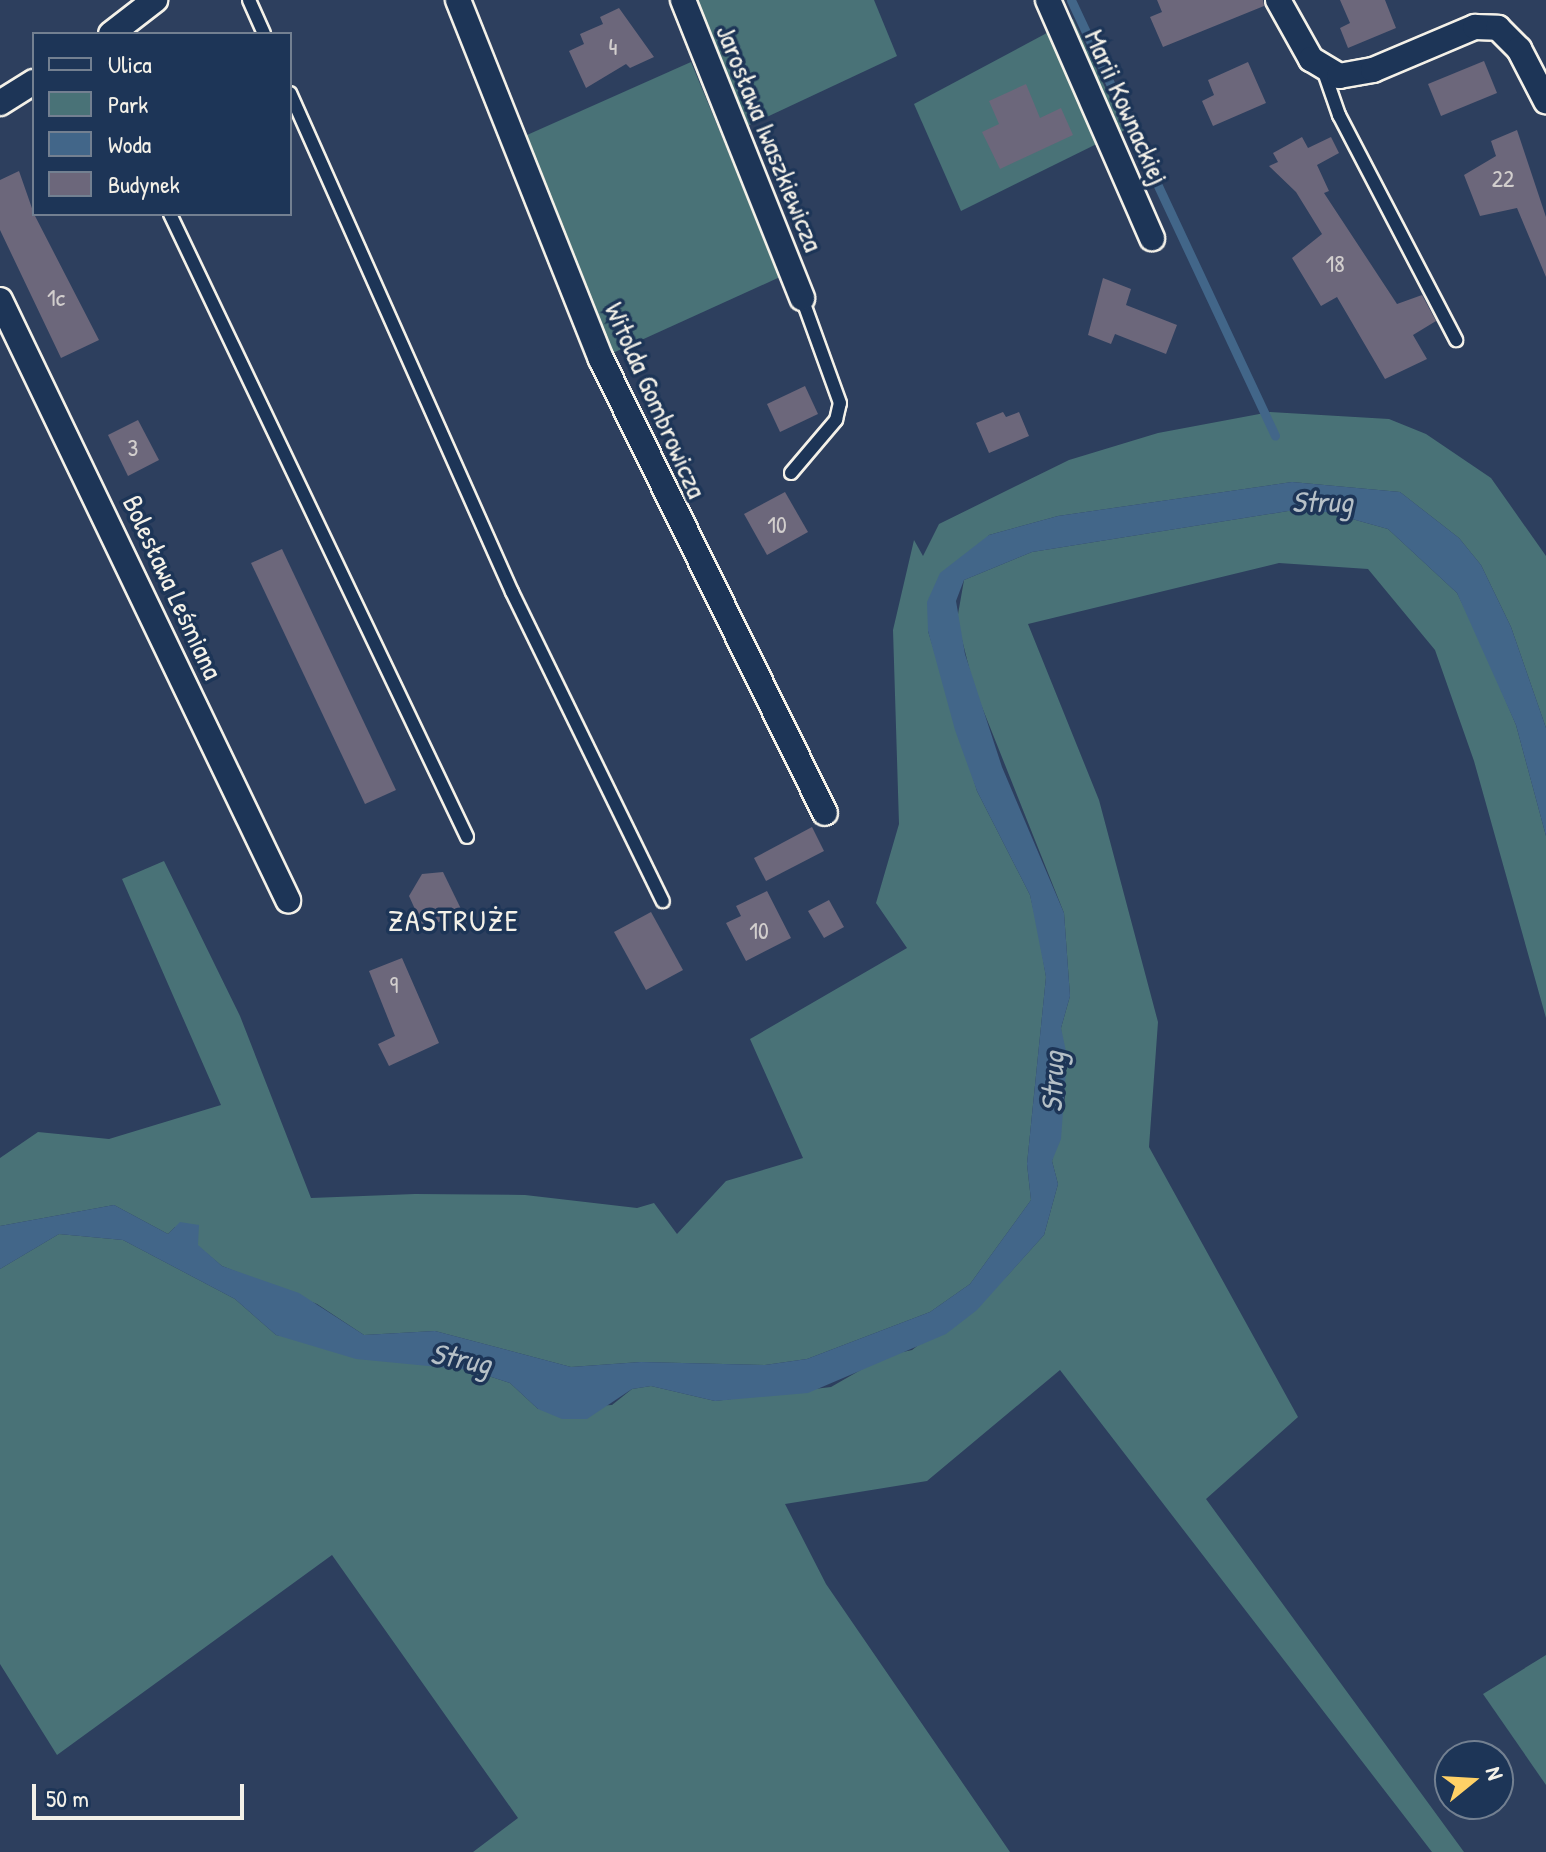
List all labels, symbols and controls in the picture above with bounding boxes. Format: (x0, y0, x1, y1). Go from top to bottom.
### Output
street label: Jarosława Iwaszkiewicza (709, 20, 831, 256)
street label: Marii Kownackiej (1078, 24, 1176, 190)
legend (32, 32, 292, 216)
house number: 4 (609, 33, 617, 61)
text: Ulica (108, 48, 152, 80)
text: Park (108, 88, 148, 120)
text: Woda (108, 128, 151, 160)
house number: 22 (1492, 165, 1514, 193)
text: Budynek (108, 168, 180, 200)
house number: 18 (1325, 250, 1345, 278)
house number: 1c (47, 284, 65, 312)
street label: Witolda Gombrowicza (598, 297, 714, 503)
house number: 3 (128, 434, 138, 462)
water label: Strug (1292, 483, 1352, 519)
street label: Bolesława Leśmiana (116, 490, 230, 684)
house number: 10 (767, 511, 787, 539)
district label: ZASTRUŻE (388, 902, 520, 938)
house number: 10 (749, 917, 769, 945)
house number: 9 (390, 971, 398, 999)
water label: Strug (1033, 1051, 1071, 1113)
water label: Strug (428, 1335, 494, 1381)
north arrow (1434, 1740, 1514, 1820)
text: N (1479, 1763, 1511, 1783)
scale bar (36, 1768, 248, 1818)
text: 50 m (46, 1782, 89, 1814)

